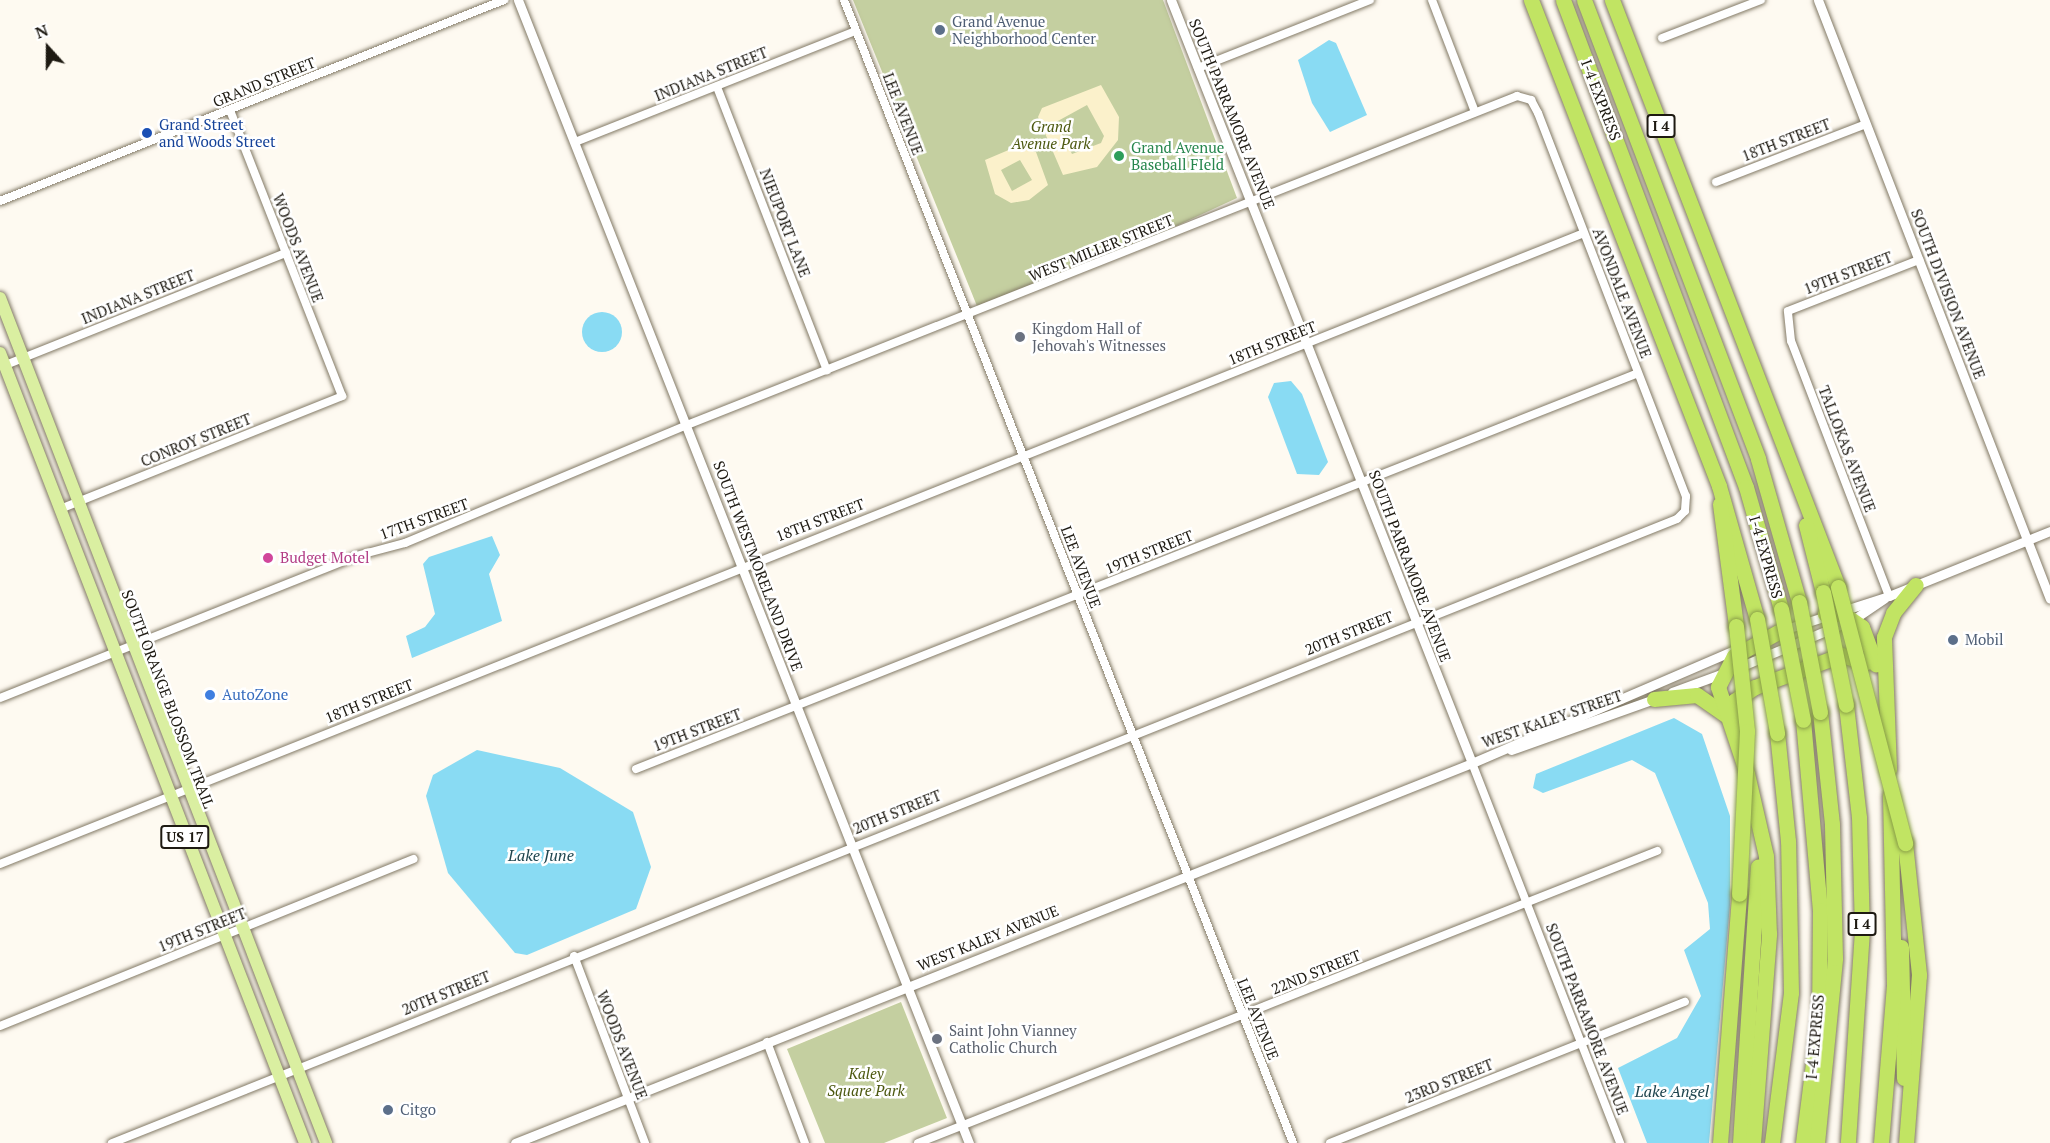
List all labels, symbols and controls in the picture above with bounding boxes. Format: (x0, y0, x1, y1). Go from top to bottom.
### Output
place label: Grand Avenue Neighborhood Center (952, 12, 1096, 47)
street label: SOUTH PARRAMORE AVENUE (1185, 16, 1279, 212)
north arrow (18, 18, 78, 78)
text: N (32, 19, 51, 44)
marker: Grand Avenue Neighborhood Center (933, 23, 947, 37)
street label: INDIANA STREET (652, 43, 770, 105)
street label: GRAND STREET (210, 53, 318, 111)
street label: I-4 EXPRESS (1577, 57, 1625, 143)
street label: LEE AVENUE (879, 70, 927, 158)
place label: Grand Street and Woods Street (159, 115, 276, 150)
road number: I 4 (1646, 115, 1676, 137)
street label: 18TH STREET (1739, 115, 1833, 165)
park label: Grand Avenue Park (1012, 117, 1090, 152)
marker: Grand Street and Woods Street (140, 126, 154, 140)
place label: Grand Avenue Baseball FIeld (1131, 138, 1225, 173)
marker: Grand Avenue Baseball FIeld (1112, 149, 1126, 163)
street label: NIEUPORT LANE (756, 166, 814, 280)
street label: WOODS AVENUE (269, 191, 327, 305)
street label: SOUTH DIVISION AVENUE (1907, 206, 1989, 382)
street label: WEST MILLER STREET (1026, 211, 1176, 285)
street label: AVONDALE AVENUE (1589, 225, 1655, 361)
street label: 19TH STREET (1801, 248, 1895, 298)
street label: INDIANA STREET (79, 266, 197, 328)
street label: 18TH STREET (1225, 317, 1319, 369)
place label: Kingdom Hall of Jehovah's Witnesses (1032, 319, 1166, 354)
marker: Kingdom Hall of Jehovah's Witnesses (1013, 330, 1027, 344)
street label: TALLOKAS AVENUE (1815, 383, 1879, 515)
street label: CONROY STREET (138, 410, 254, 470)
street label: SOUTH WESTMORELAND DRIVE (710, 458, 806, 674)
street label: SOUTH PARRAMORE AVENUE (1365, 468, 1455, 664)
street label: 17TH STREET (377, 495, 471, 543)
street label: 18TH STREET (773, 495, 867, 545)
street label: I-4 EXPRESS (1746, 513, 1786, 601)
street label: LEE AVENUE (1057, 523, 1105, 611)
street label: 19TH STREET (1102, 526, 1196, 578)
place label: Budget Motel (280, 549, 370, 567)
marker: Budget Motel (261, 551, 275, 565)
street label: SOUTH ORANGE BLOSSOM TRAIL (118, 587, 218, 811)
street label: 20TH STREET (1302, 607, 1396, 659)
place label: Mobil (1965, 631, 2004, 649)
marker: Mobil (1946, 633, 1960, 647)
street label: 18TH STREET (322, 675, 416, 727)
place label: AutoZone (222, 686, 288, 704)
street label: WEST KALEY STREET (1479, 687, 1625, 751)
marker: AutoZone (203, 688, 217, 702)
street label: 19TH STREET (650, 705, 744, 755)
street label: 20TH STREET (850, 786, 944, 838)
road number: US 17 (160, 826, 210, 848)
water label: Lake June (508, 845, 574, 865)
street label: WEST KALEY AVENUE (915, 901, 1061, 975)
street label: 19TH STREET (155, 904, 249, 956)
road number: I 4 (1847, 913, 1877, 935)
street label: SOUTH PARRAMORE AVENUE (1542, 921, 1632, 1117)
street label: 22ND STREET (1269, 946, 1363, 998)
street label: 20TH STREET (399, 967, 493, 1019)
street label: LEE AVENUE (1233, 975, 1283, 1063)
street label: WOODS AVENUE (593, 988, 651, 1102)
street label: I-4 EXPRESS (1802, 994, 1828, 1080)
place label: Saint John Vianney Catholic Church (949, 1021, 1077, 1056)
marker: Saint John Vianney Catholic Church (930, 1032, 944, 1046)
street label: 23RD STREET (1402, 1055, 1496, 1107)
park label: Kaley Square Park (827, 1064, 905, 1099)
water label: Lake Angel (1635, 1081, 1709, 1101)
place label: Citgo (400, 1101, 436, 1119)
marker: Citgo (381, 1103, 395, 1117)

